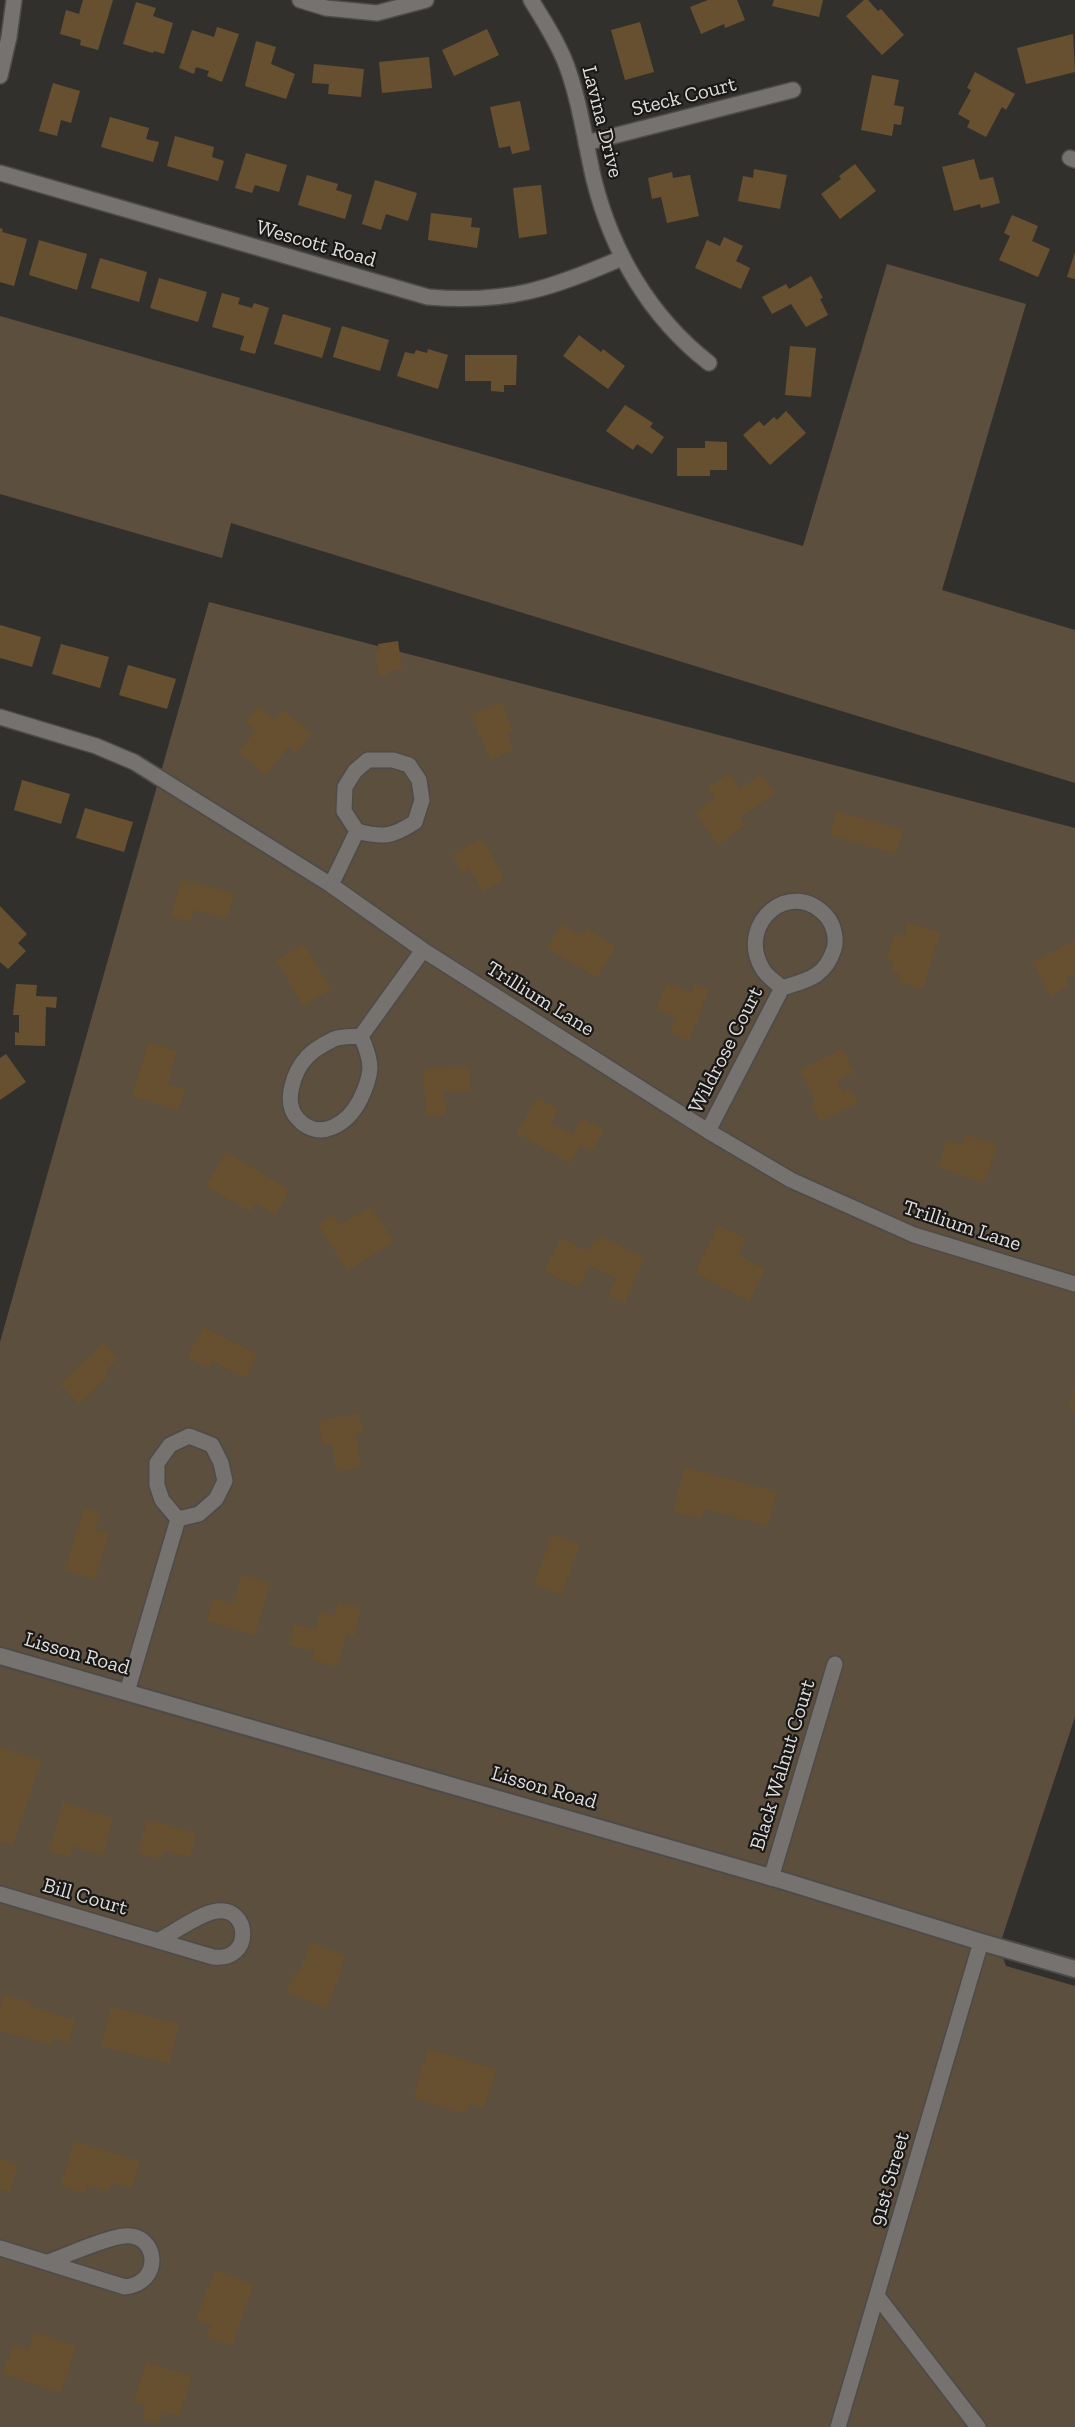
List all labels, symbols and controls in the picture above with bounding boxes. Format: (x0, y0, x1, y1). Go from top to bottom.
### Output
street label: Lavina Drive (576, 64, 628, 180)
street label: Steck Court (629, 72, 739, 122)
street label: Wescott Road (253, 215, 379, 273)
street label: Trillium Lane (481, 956, 599, 1042)
street label: Wildrose Court (683, 983, 769, 1117)
street label: Trillium Lane (900, 1195, 1024, 1257)
street label: Lisson Road (21, 1627, 133, 1681)
street label: Black Walnut Court (745, 1677, 821, 1853)
street label: Lisson Road (488, 1761, 600, 1815)
street label: Bill Court (40, 1873, 130, 1921)
street label: 91st Street (865, 2129, 915, 2229)

